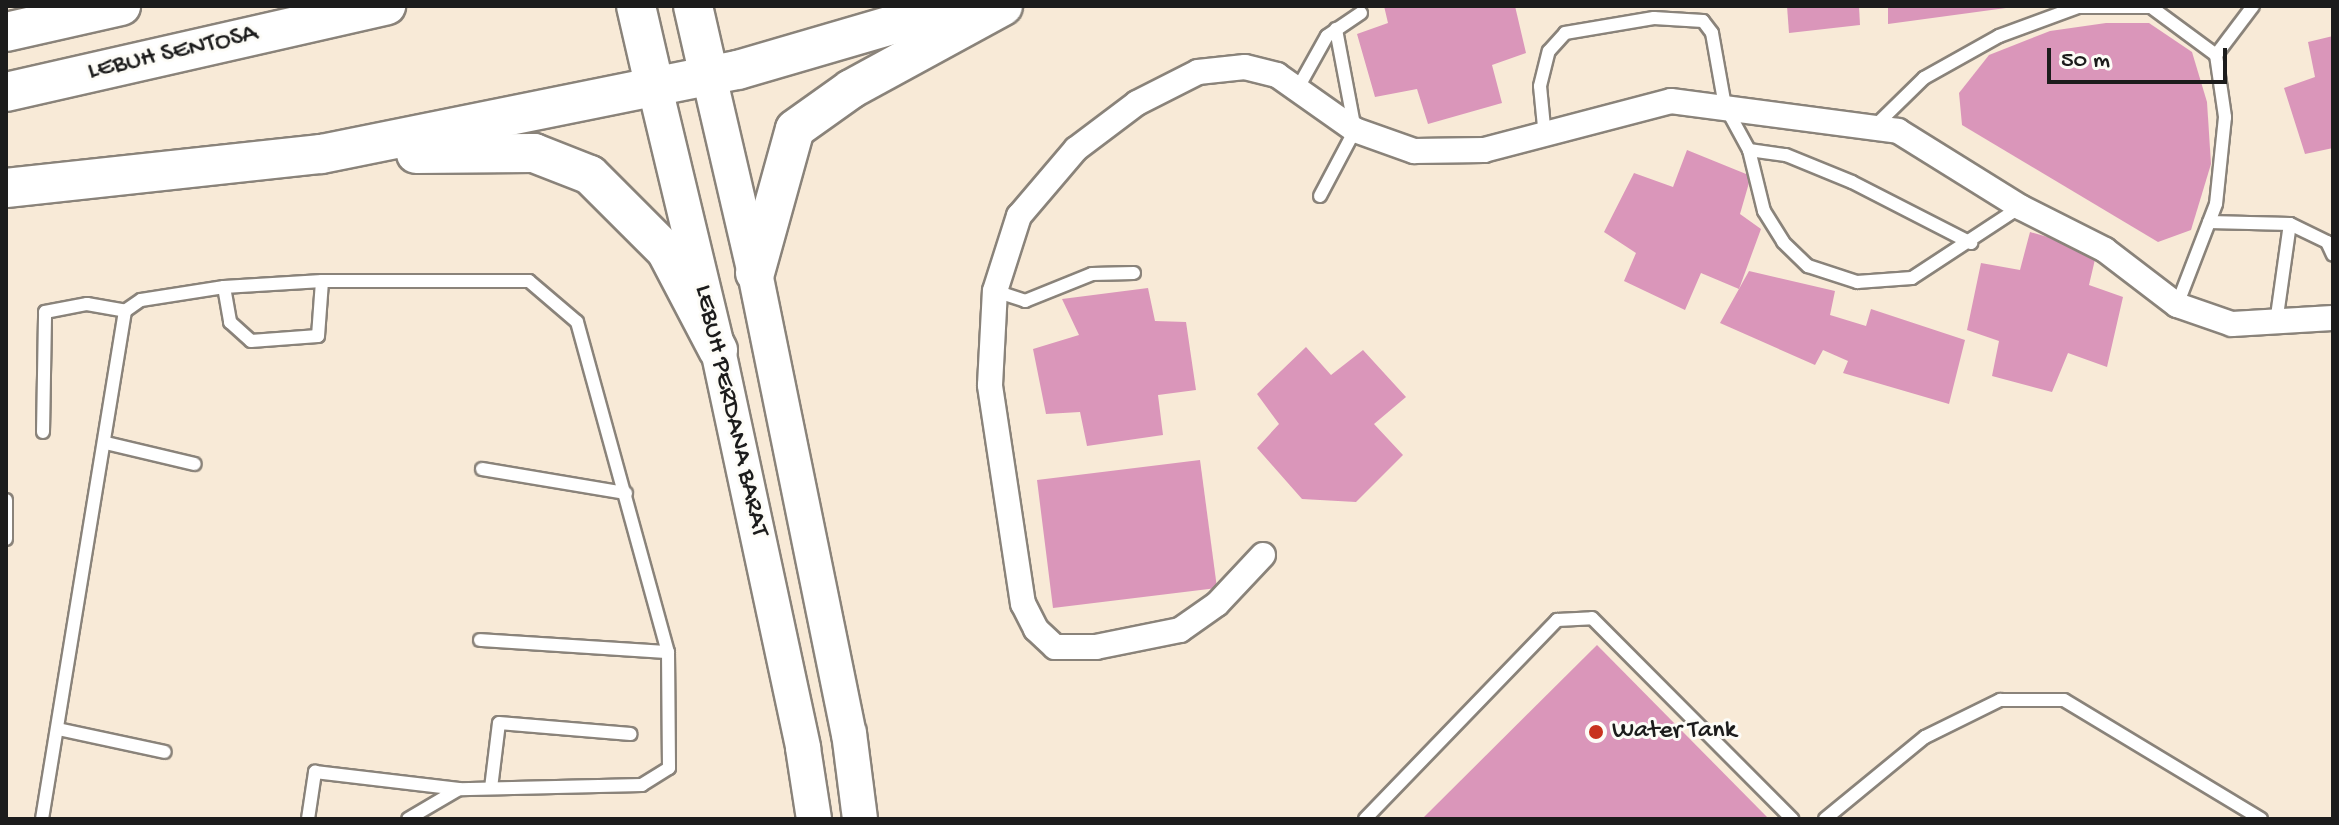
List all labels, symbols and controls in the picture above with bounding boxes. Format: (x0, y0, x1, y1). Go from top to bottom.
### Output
street label: LEBUH SENTOSA (85, 19, 261, 89)
scale bar (2051, 32, 2231, 82)
text: 50 m (2061, 47, 2110, 76)
street label: LEBUH PERDANA BARAT (686, 282, 774, 540)
place label: Water Tank (1612, 716, 1736, 748)
marker: Water Tank (1587, 723, 1605, 741)

